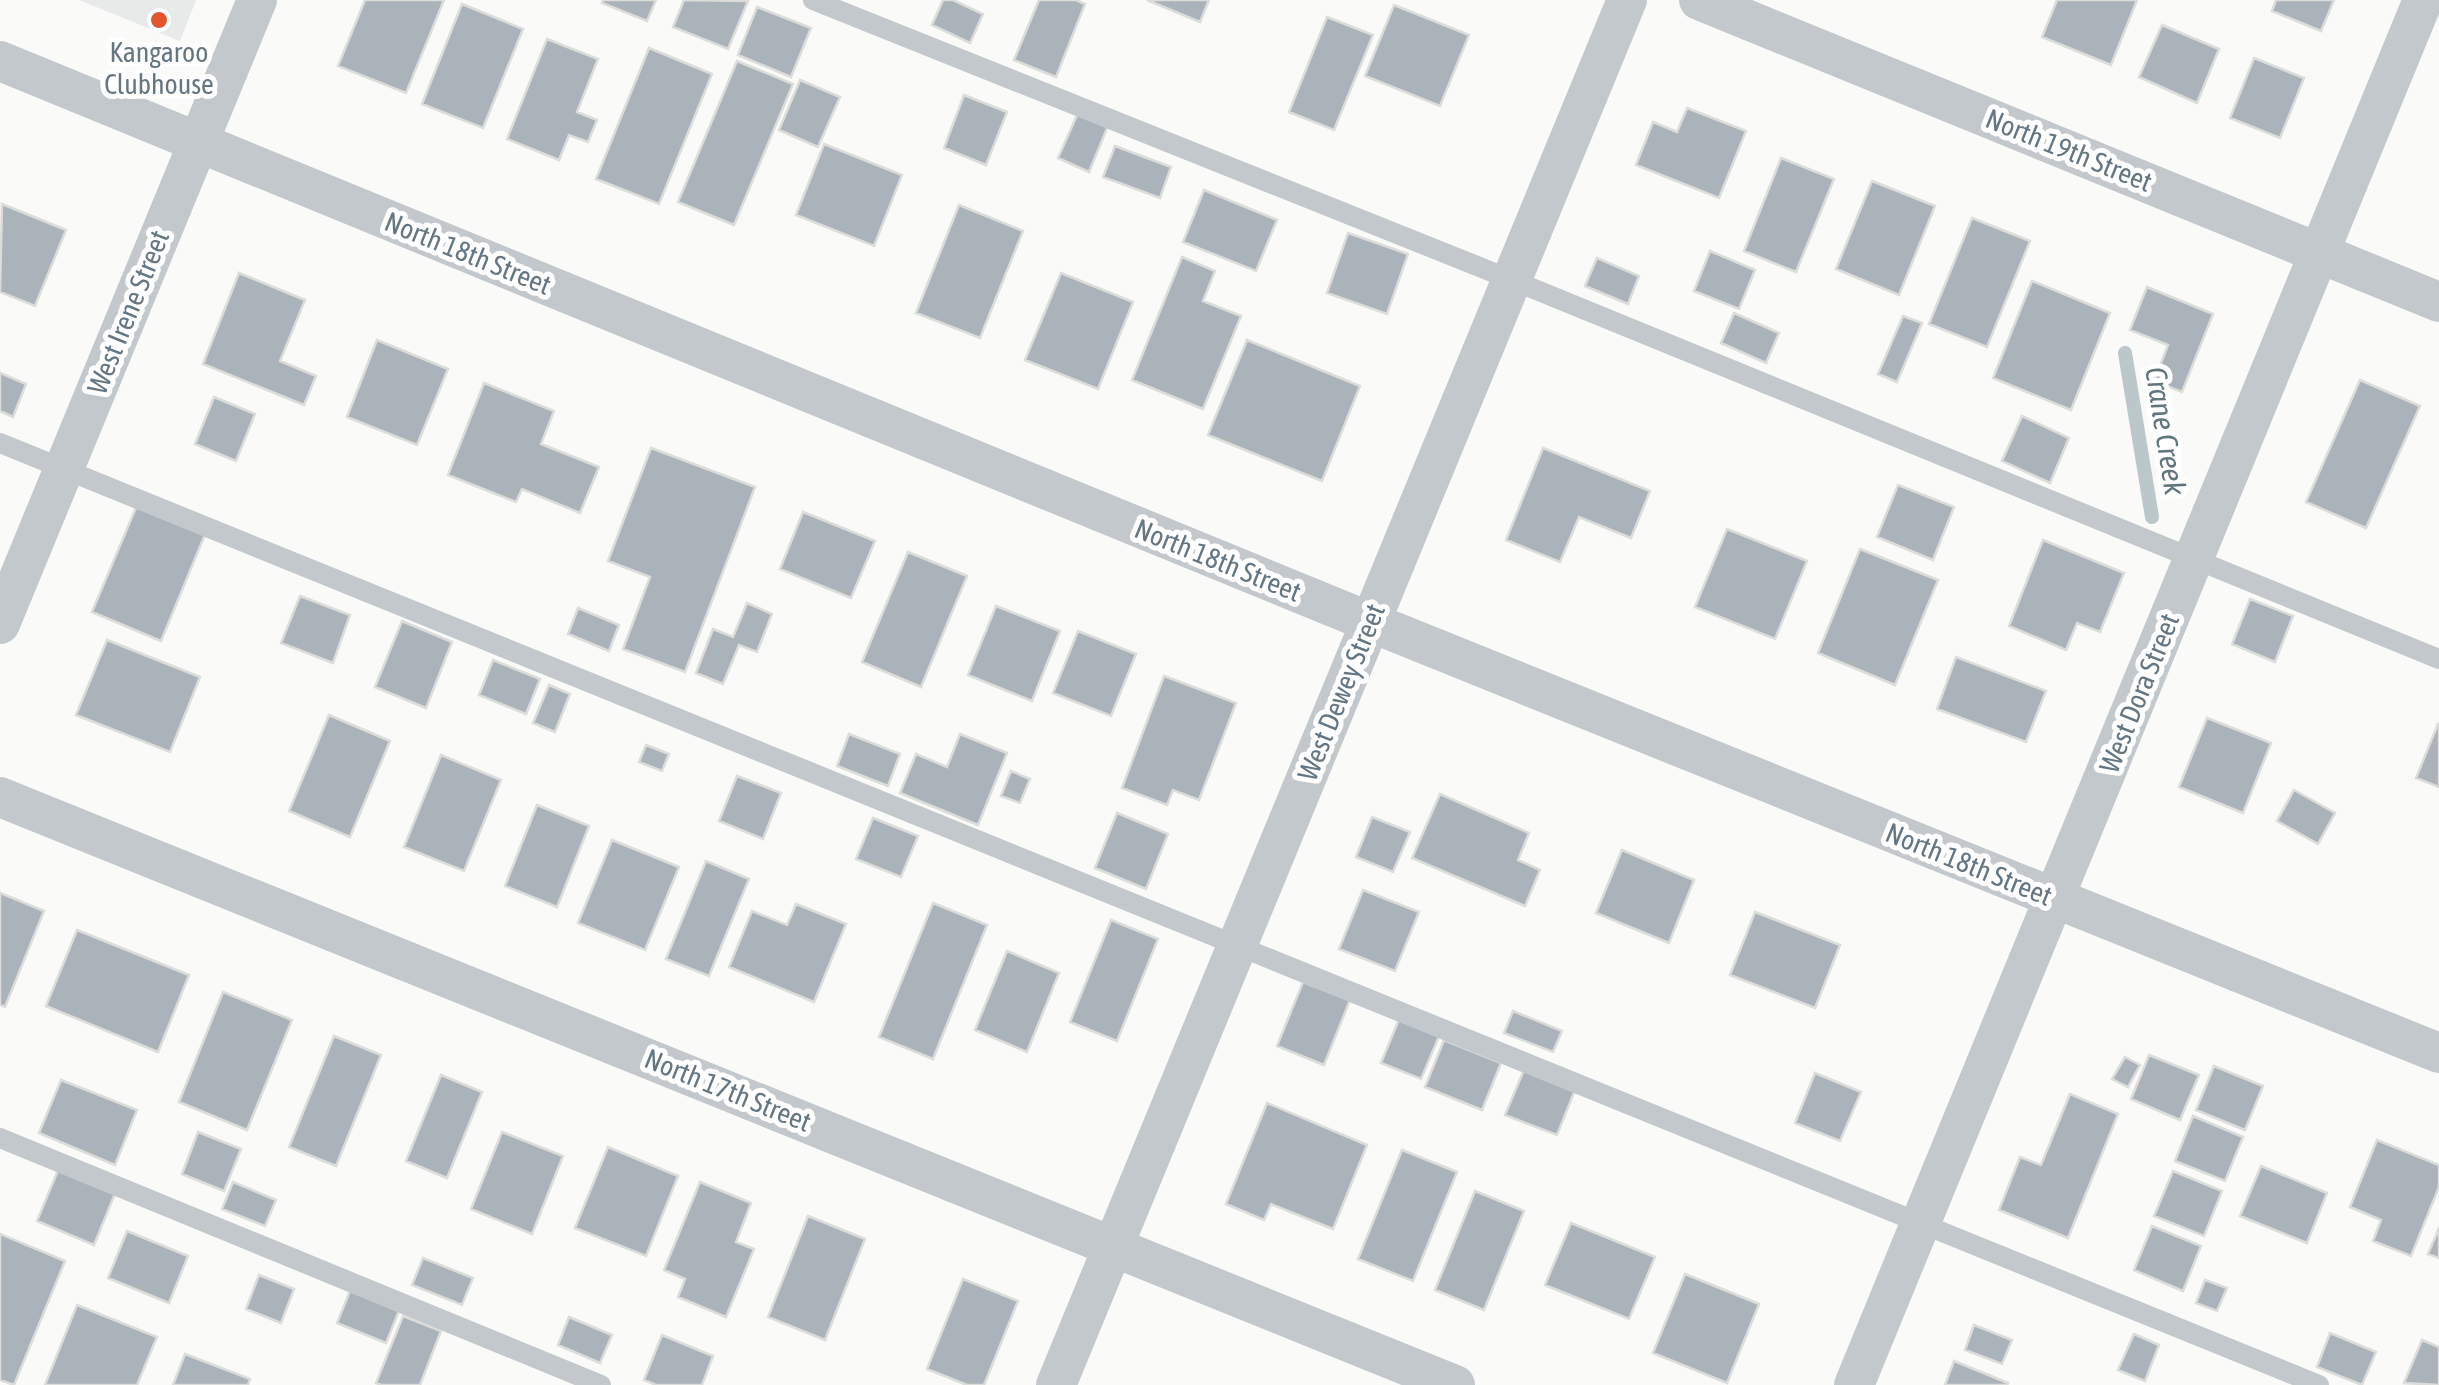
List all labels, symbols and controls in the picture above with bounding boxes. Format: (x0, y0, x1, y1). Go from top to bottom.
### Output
marker: Kangaroo Clubhouse (148, 9, 170, 31)
place label: Kangaroo Clubhouse (104, 36, 214, 100)
street label: North 19th Street (1981, 102, 2157, 198)
street label: North 18th Street (380, 205, 556, 301)
street label: West Irene Street (81, 226, 175, 398)
water label: Crane Creek (2139, 364, 2193, 498)
street label: North 18th Street (1130, 512, 1306, 608)
street label: West Dewey Street (1291, 599, 1391, 785)
street label: West Dora Street (2093, 609, 2185, 777)
street label: North 18th Street (1881, 816, 2057, 912)
street label: North 17th Street (640, 1042, 816, 1138)

